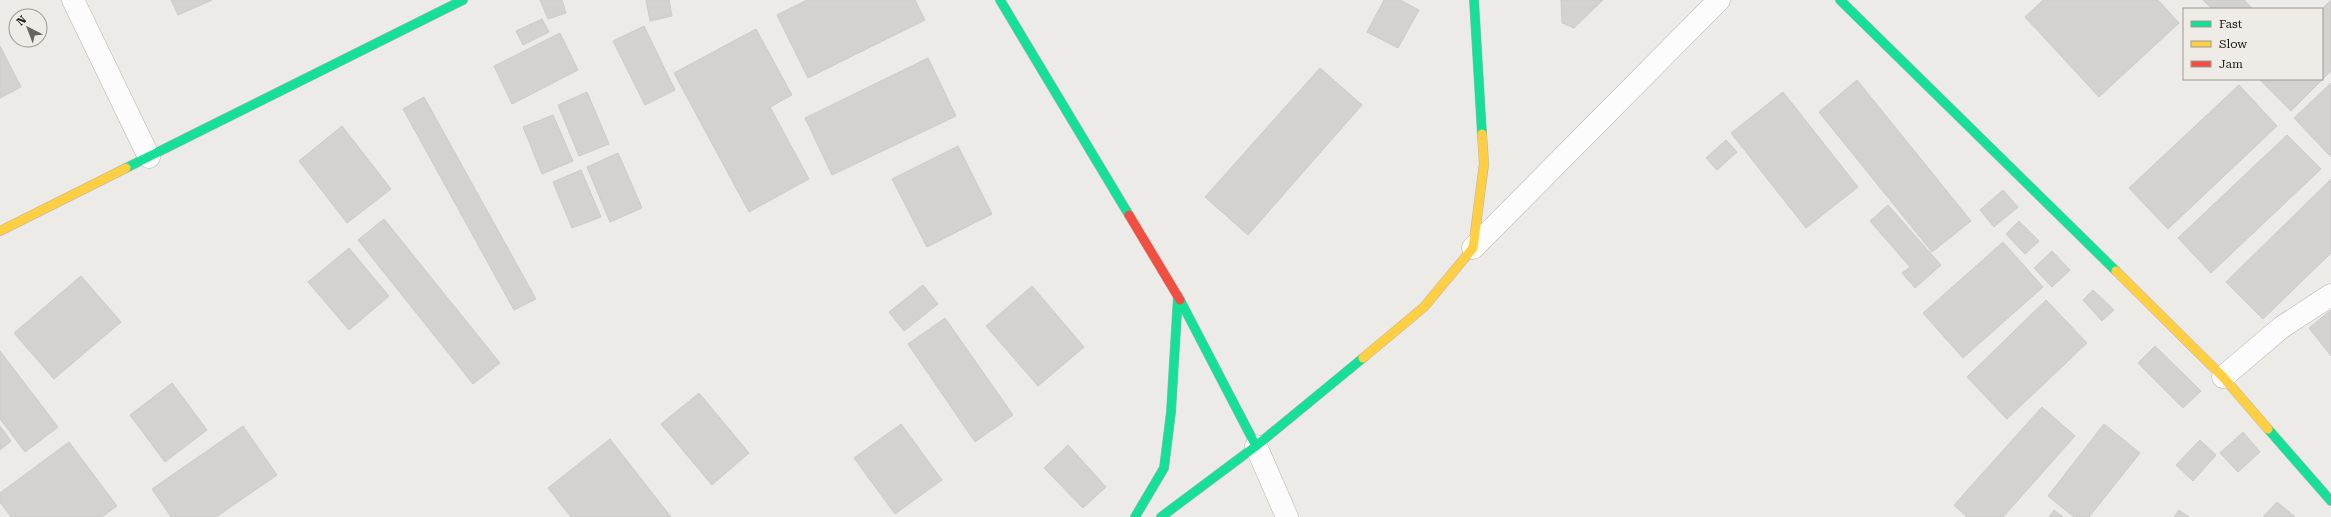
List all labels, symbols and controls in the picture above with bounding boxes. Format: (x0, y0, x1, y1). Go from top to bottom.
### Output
north arrow (8, 8, 48, 48)
legend (2183, 8, 2323, 80)
text: N (14, 13, 30, 29)
text: Fast (2219, 17, 2243, 31)
text: Slow (2219, 37, 2247, 51)
text: Jam (2219, 57, 2243, 71)

